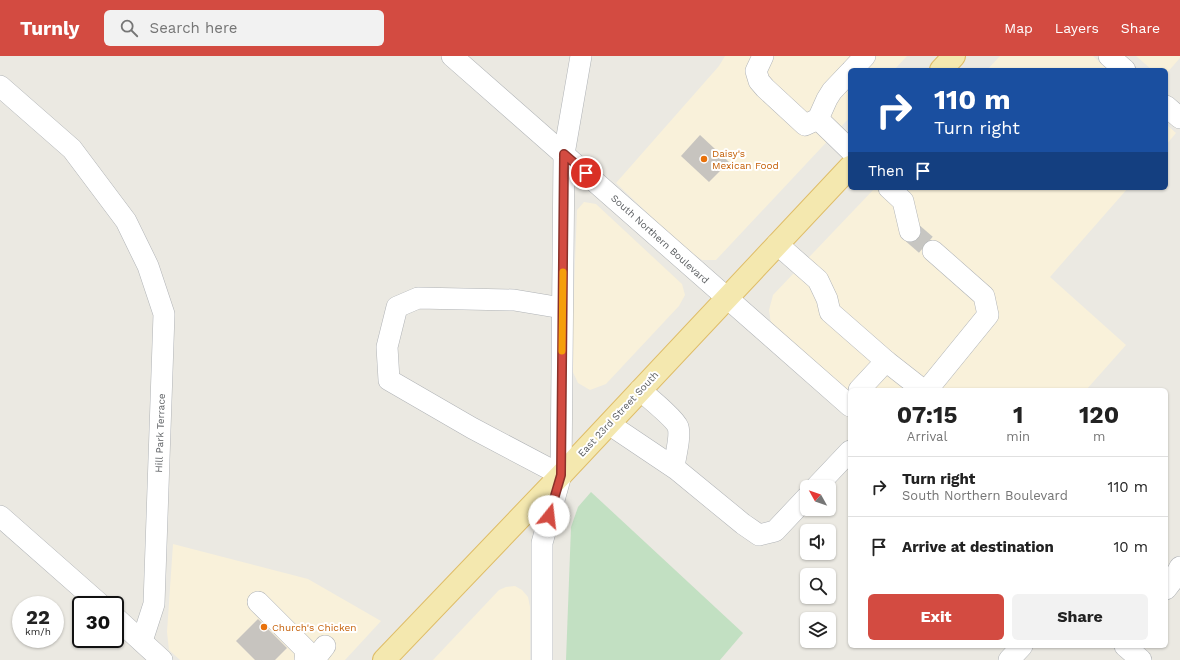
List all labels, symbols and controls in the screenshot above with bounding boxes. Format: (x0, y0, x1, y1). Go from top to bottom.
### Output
search box (104, 10, 384, 46)
text: Turnly (20, 17, 80, 40)
icon: search (118, 17, 140, 39)
text: Search here (150, 19, 237, 37)
text: Map (1004, 20, 1033, 36)
text: Layers (1055, 20, 1099, 36)
text: Share (1121, 20, 1160, 36)
text: 110 m (934, 83, 1011, 116)
icon: right (868, 84, 920, 136)
text: Turn right (934, 117, 1020, 138)
place label: Daisy's Mexican Food (712, 148, 779, 171)
marker: Daisy's Mexican Food (699, 154, 709, 164)
pin (569, 156, 603, 190)
icon: arrive (912, 160, 934, 182)
icon: arrive (575, 162, 597, 184)
text: Then (868, 162, 904, 180)
street label: South Northern Boulevard (609, 192, 711, 286)
street label: East 23rd Street South (576, 369, 660, 459)
street label: Hill Park Terrace (153, 393, 167, 473)
text: 07:15 (897, 401, 957, 429)
text: 1 (1013, 401, 1023, 429)
text: 120 (1079, 401, 1119, 429)
text: Arrival (907, 429, 947, 444)
text: min (1006, 429, 1030, 444)
text: m (1093, 429, 1105, 444)
text: Turn right (902, 470, 975, 488)
icon: right (868, 476, 890, 498)
text: 110 m (1108, 478, 1148, 496)
north arrow (800, 480, 836, 516)
map controls (800, 480, 836, 648)
text: South Northern Boulevard (902, 488, 1068, 503)
position arrow (528, 495, 570, 537)
button: sound (800, 524, 836, 560)
icon: arrive (868, 536, 890, 558)
text: Arrive at destination (902, 538, 1054, 556)
text: 10 m (1113, 538, 1148, 556)
button: search (800, 568, 836, 604)
button: Exit (868, 594, 1004, 640)
button: Share (1012, 594, 1148, 640)
speed limit sign: 30 (72, 596, 124, 648)
text: 22 (26, 605, 50, 629)
button: layers (800, 612, 836, 648)
marker: Church's Chicken (259, 622, 269, 632)
place label: Church's Chicken (272, 622, 356, 633)
text: km/h (25, 626, 51, 637)

